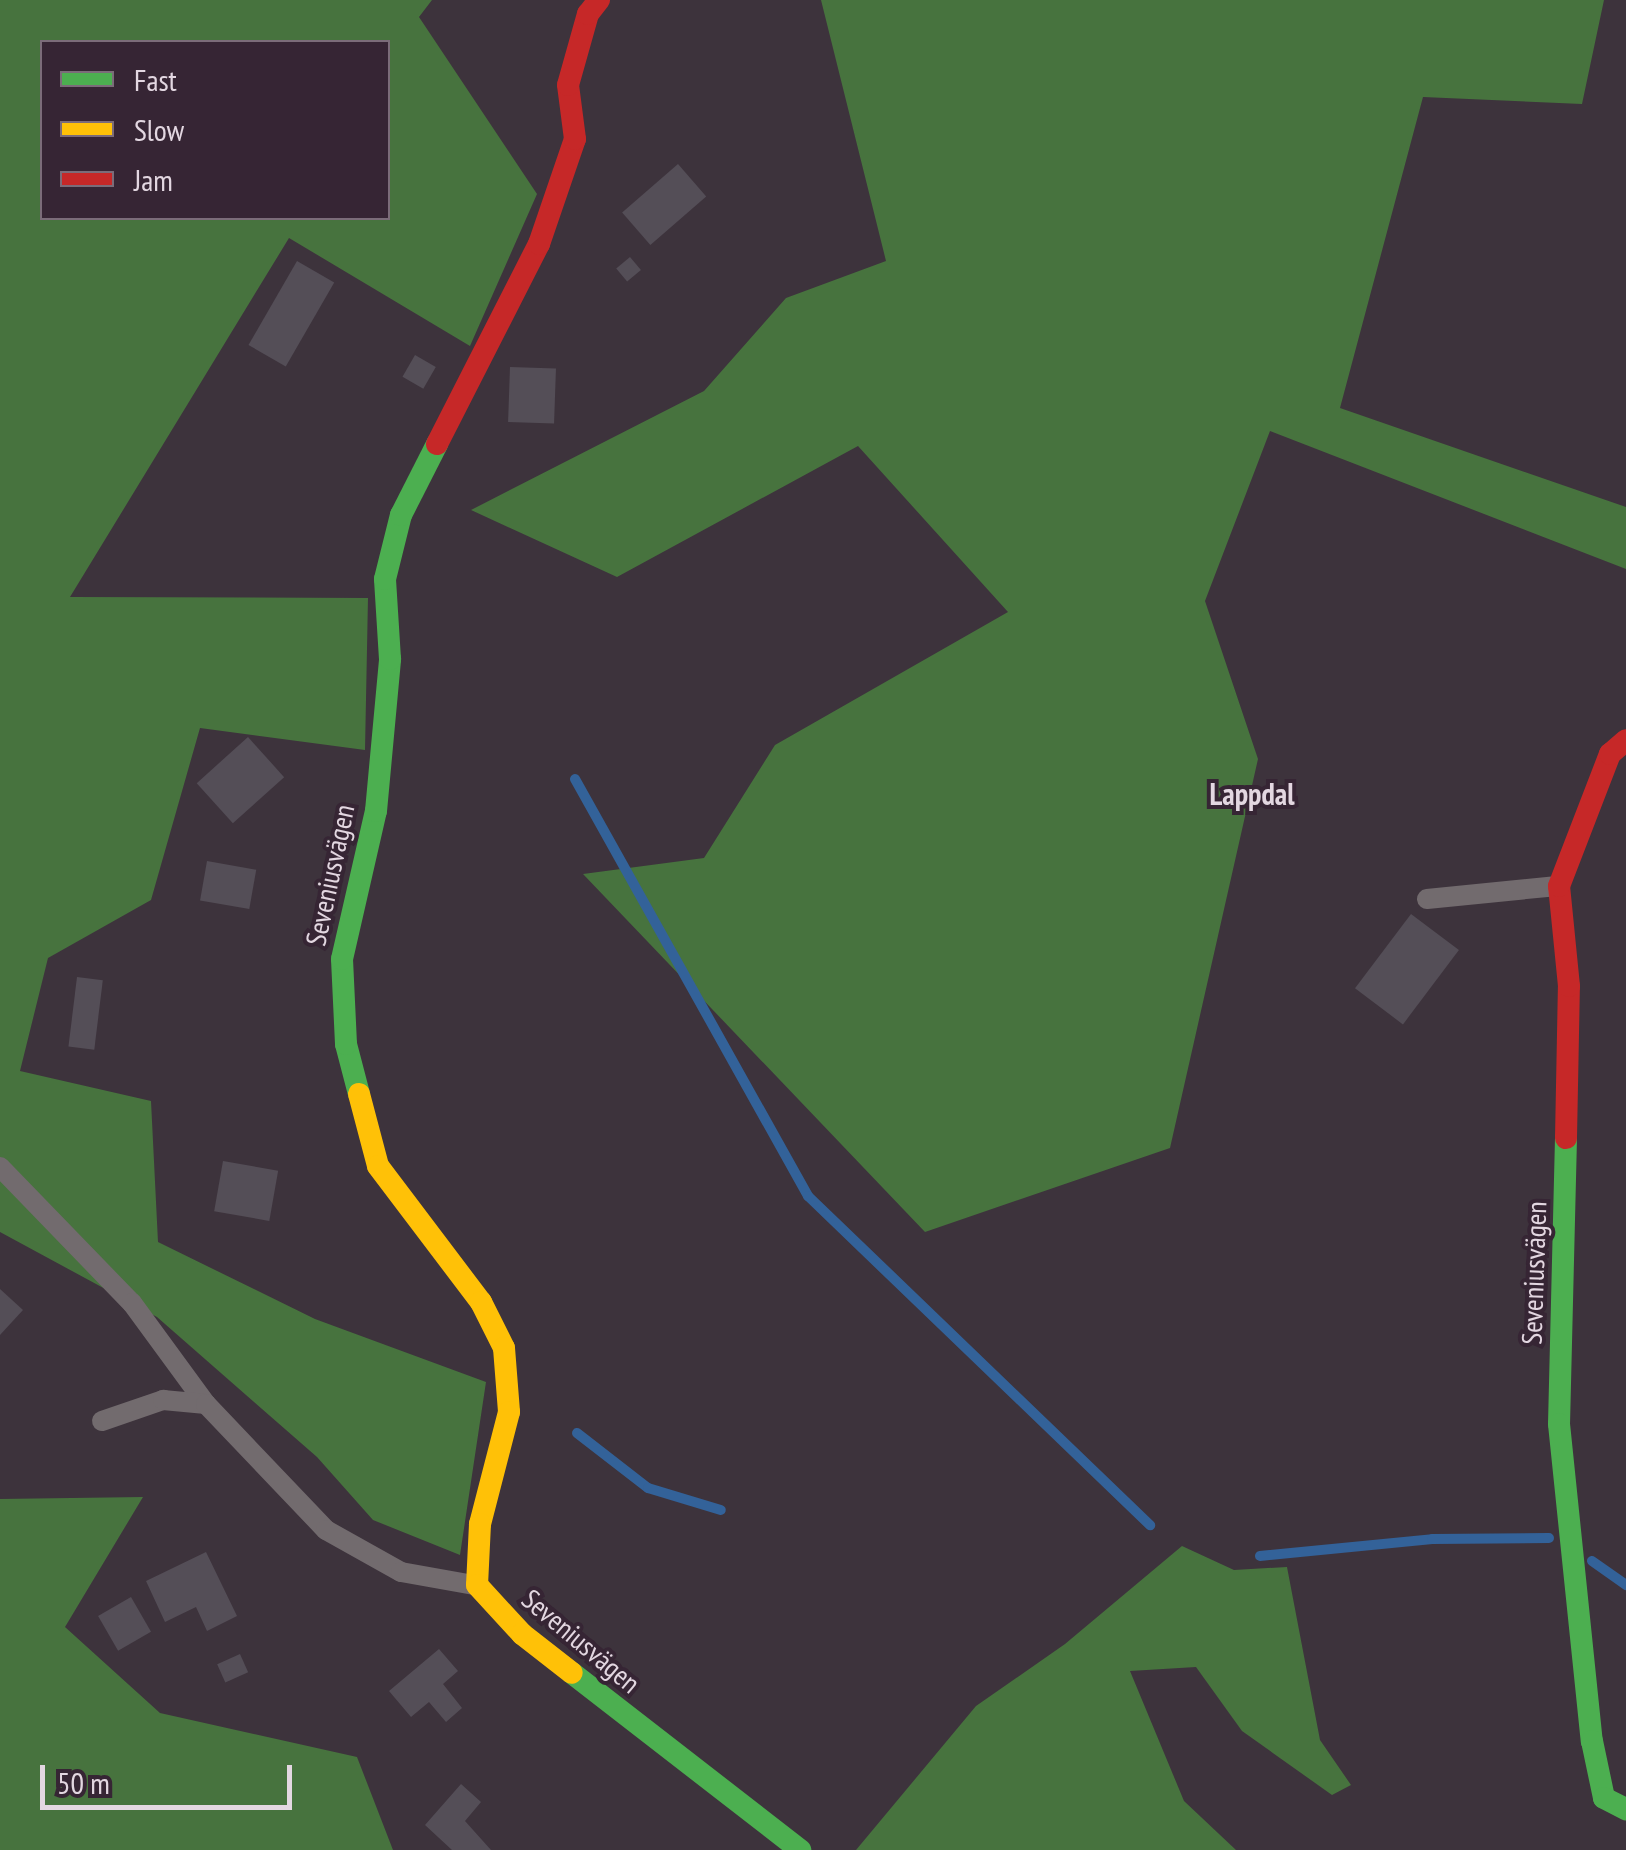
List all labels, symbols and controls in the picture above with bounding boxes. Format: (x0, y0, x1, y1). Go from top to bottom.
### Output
legend (40, 40, 390, 220)
text: Fast (134, 60, 177, 99)
text: Slow (134, 110, 184, 149)
text: Jam (134, 160, 173, 199)
district label: Lappdal (1210, 776, 1294, 812)
street label: Seveniusvägen (299, 801, 361, 949)
street label: Seveniusvägen (1515, 1201, 1553, 1345)
street label: Seveniusvägen (515, 1582, 647, 1700)
scale bar (45, 1745, 298, 1807)
text: 50 m (57, 1763, 110, 1802)

